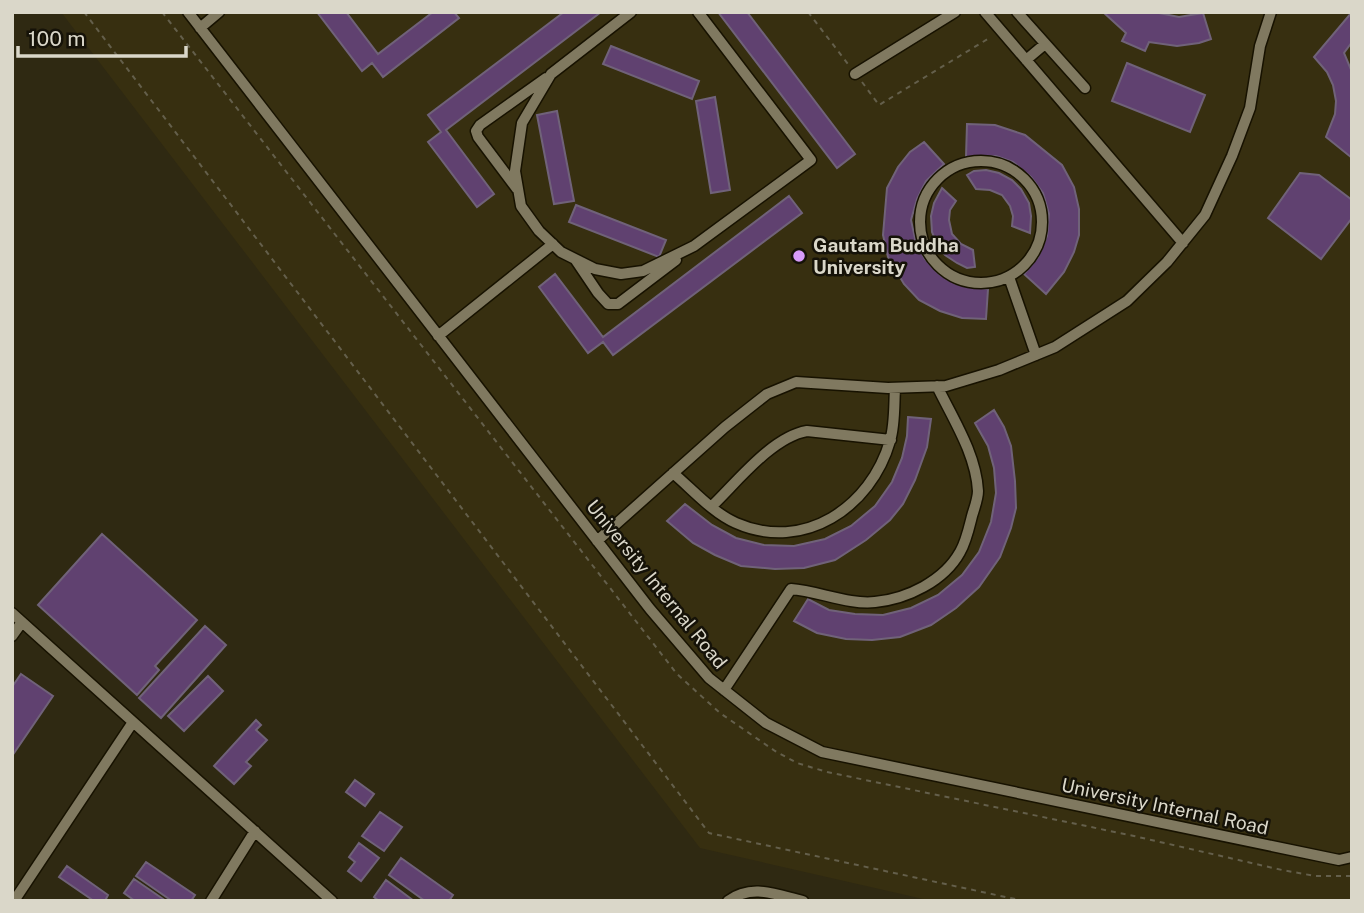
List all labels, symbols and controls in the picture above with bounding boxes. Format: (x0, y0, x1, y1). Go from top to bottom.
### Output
scale bar (18, 14, 186, 58)
text: 100 m (28, 26, 85, 51)
place label: Gautam Buddha University (813, 234, 959, 278)
marker: Gautam Buddha University (791, 248, 807, 264)
street label: University Internal Road (582, 495, 732, 673)
street label: University Internal Road (1060, 773, 1270, 839)

